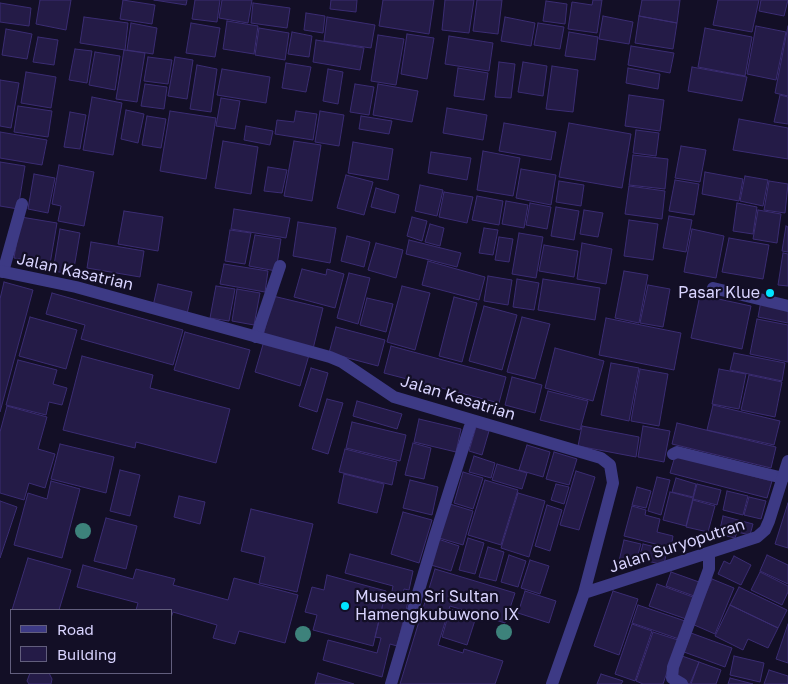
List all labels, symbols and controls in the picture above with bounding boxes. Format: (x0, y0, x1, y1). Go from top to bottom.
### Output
street label: Jalan Kasatrian (15, 249, 135, 295)
place label: Pasar Klue (678, 283, 760, 303)
marker: Pasar Klue (764, 287, 776, 299)
street label: Jalan Kasatrian (398, 371, 518, 425)
street label: Jalan Suryoputran (607, 515, 747, 577)
place label: Museum Sri Sultan Hamengkubuwono IX (355, 587, 519, 625)
marker: Museum Sri Sultan Hamengkubuwono IX (339, 600, 351, 612)
legend (10, 609, 172, 674)
text: Road (57, 620, 94, 638)
text: Building (57, 645, 117, 663)

